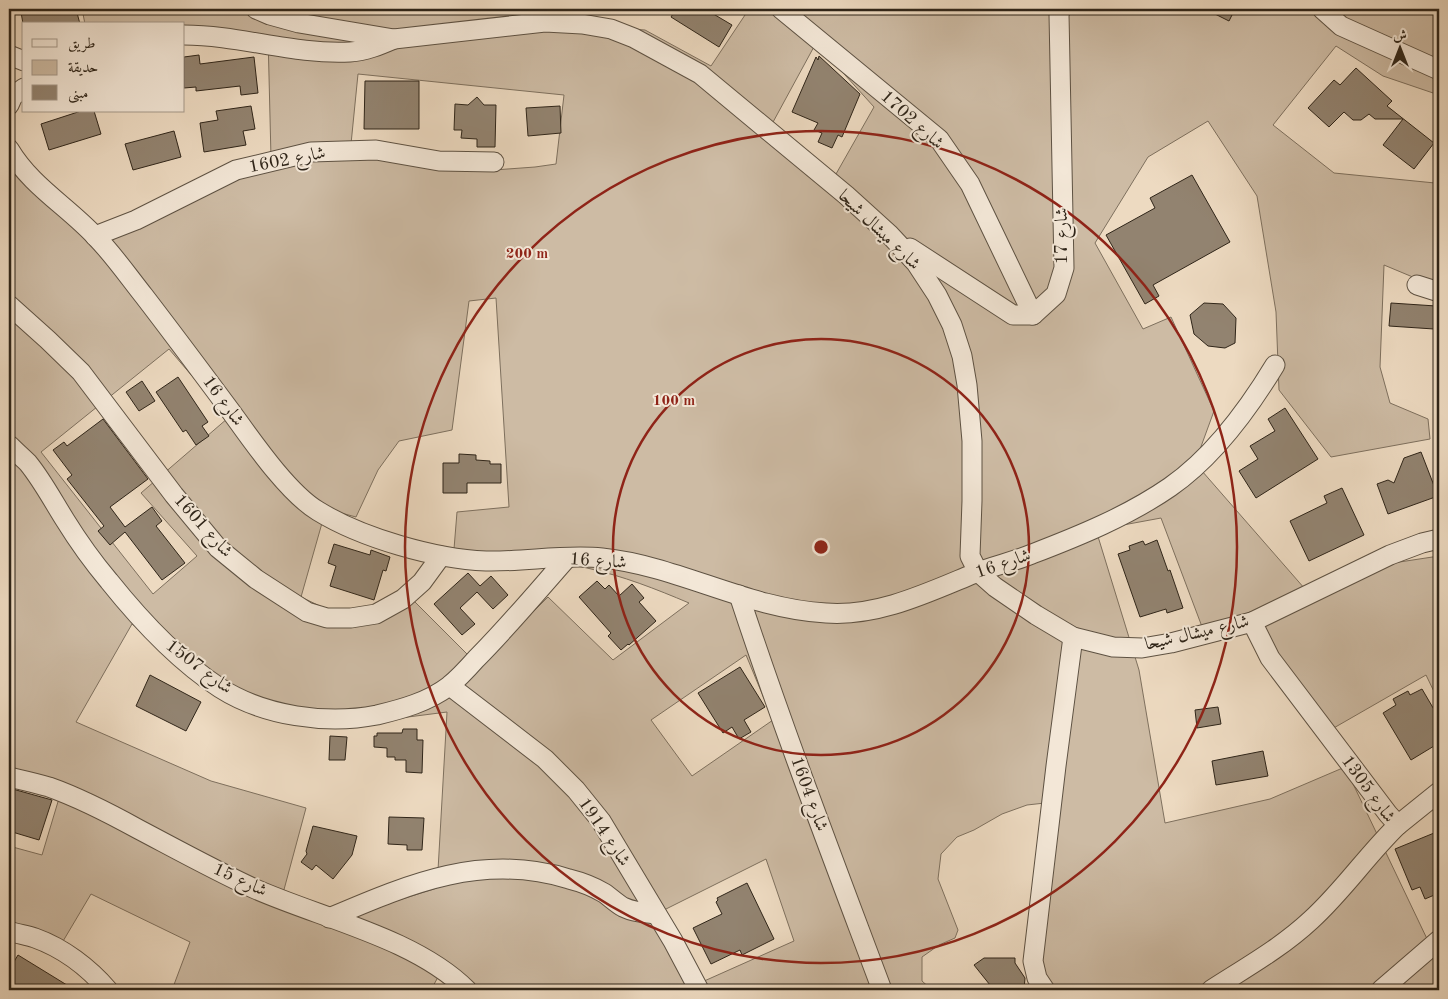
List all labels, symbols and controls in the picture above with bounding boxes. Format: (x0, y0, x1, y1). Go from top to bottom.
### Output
legend (22, 22, 185, 112)
north arrow (1376, 22, 1426, 72)
text: ش (1393, 29, 1407, 43)
text: طريق (68, 37, 95, 53)
text: حديقة (68, 61, 98, 76)
text: مبنى (68, 87, 88, 104)
street label: شارع 1702 (874, 87, 947, 157)
street label: شارع 1602 (247, 144, 328, 181)
street label: شارع ميشال شيحا (831, 187, 923, 277)
street label: شارع 17 (1053, 207, 1076, 265)
text: 200 m (506, 247, 548, 262)
street label: شارع 16 (195, 373, 247, 432)
text: 100 m (653, 394, 695, 409)
street label: شارع 1601 (166, 491, 236, 564)
centre of rings (812, 538, 830, 556)
street label: شارع 16 (973, 546, 1035, 587)
street label: شارع 16 (568, 550, 627, 577)
street label: شارع ميشال شيحا (1143, 612, 1252, 659)
street label: شارع 1507 (159, 636, 236, 702)
street label: شارع 1305 (1334, 752, 1398, 829)
street label: شارع 1604 (782, 754, 831, 835)
street label: شارع 1914 (571, 795, 633, 872)
street label: شارع 15 (208, 860, 270, 905)

